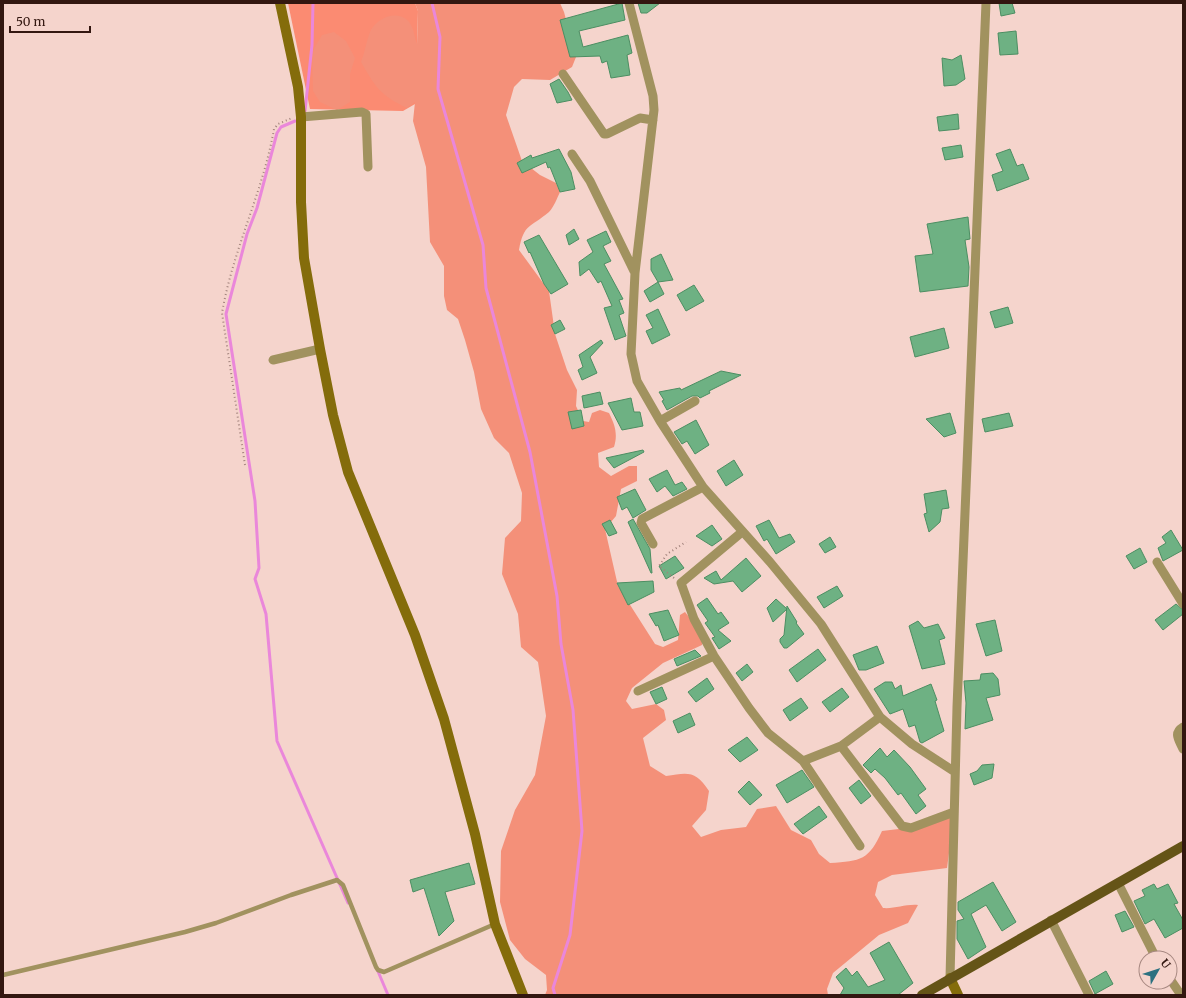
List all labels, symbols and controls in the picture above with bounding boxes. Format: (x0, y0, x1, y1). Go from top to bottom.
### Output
scale bar (10, 8, 90, 34)
text: 50 m (16, 14, 45, 29)
north arrow (1138, 950, 1178, 990)
text: U (1158, 956, 1174, 972)

